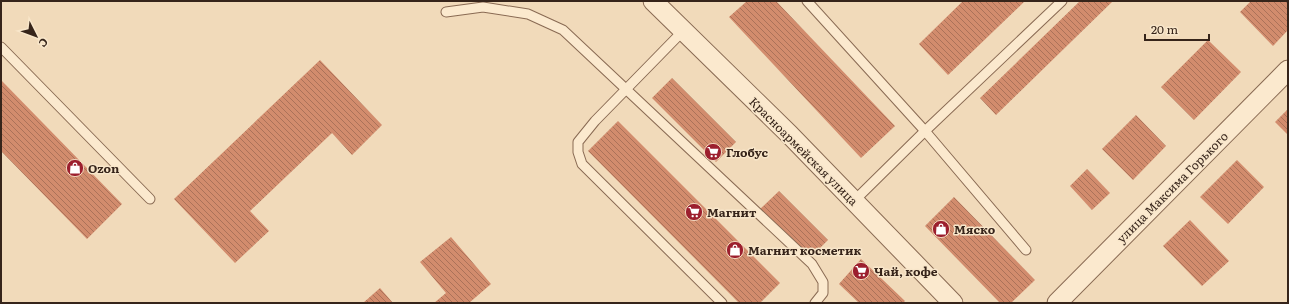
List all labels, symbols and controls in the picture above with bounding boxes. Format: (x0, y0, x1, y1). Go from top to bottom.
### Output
north arrow (16, 16, 56, 56)
scale bar (1145, 16, 1209, 42)
text: 20 m (1151, 20, 1178, 38)
text: С (35, 35, 53, 52)
street label: Красноармейская улица (746, 93, 863, 210)
street label: улица Максима Горького (1112, 127, 1232, 247)
supermarket icon: Глобус (703, 142, 723, 162)
place label: Глобус (726, 143, 769, 161)
shop icon: Ozon (65, 158, 85, 178)
place label: Ozon (88, 159, 120, 177)
supermarket icon: Магнит (684, 202, 704, 222)
place label: Магнит (707, 203, 757, 221)
shop icon: Мяско (931, 219, 951, 239)
place label: Мяско (954, 220, 996, 238)
shop icon: Магнит косметик (725, 240, 745, 260)
place label: Магнит косметик (748, 241, 861, 259)
supermarket icon: Чай, кофе (851, 261, 871, 281)
place label: Чай, кофе (874, 262, 938, 280)

